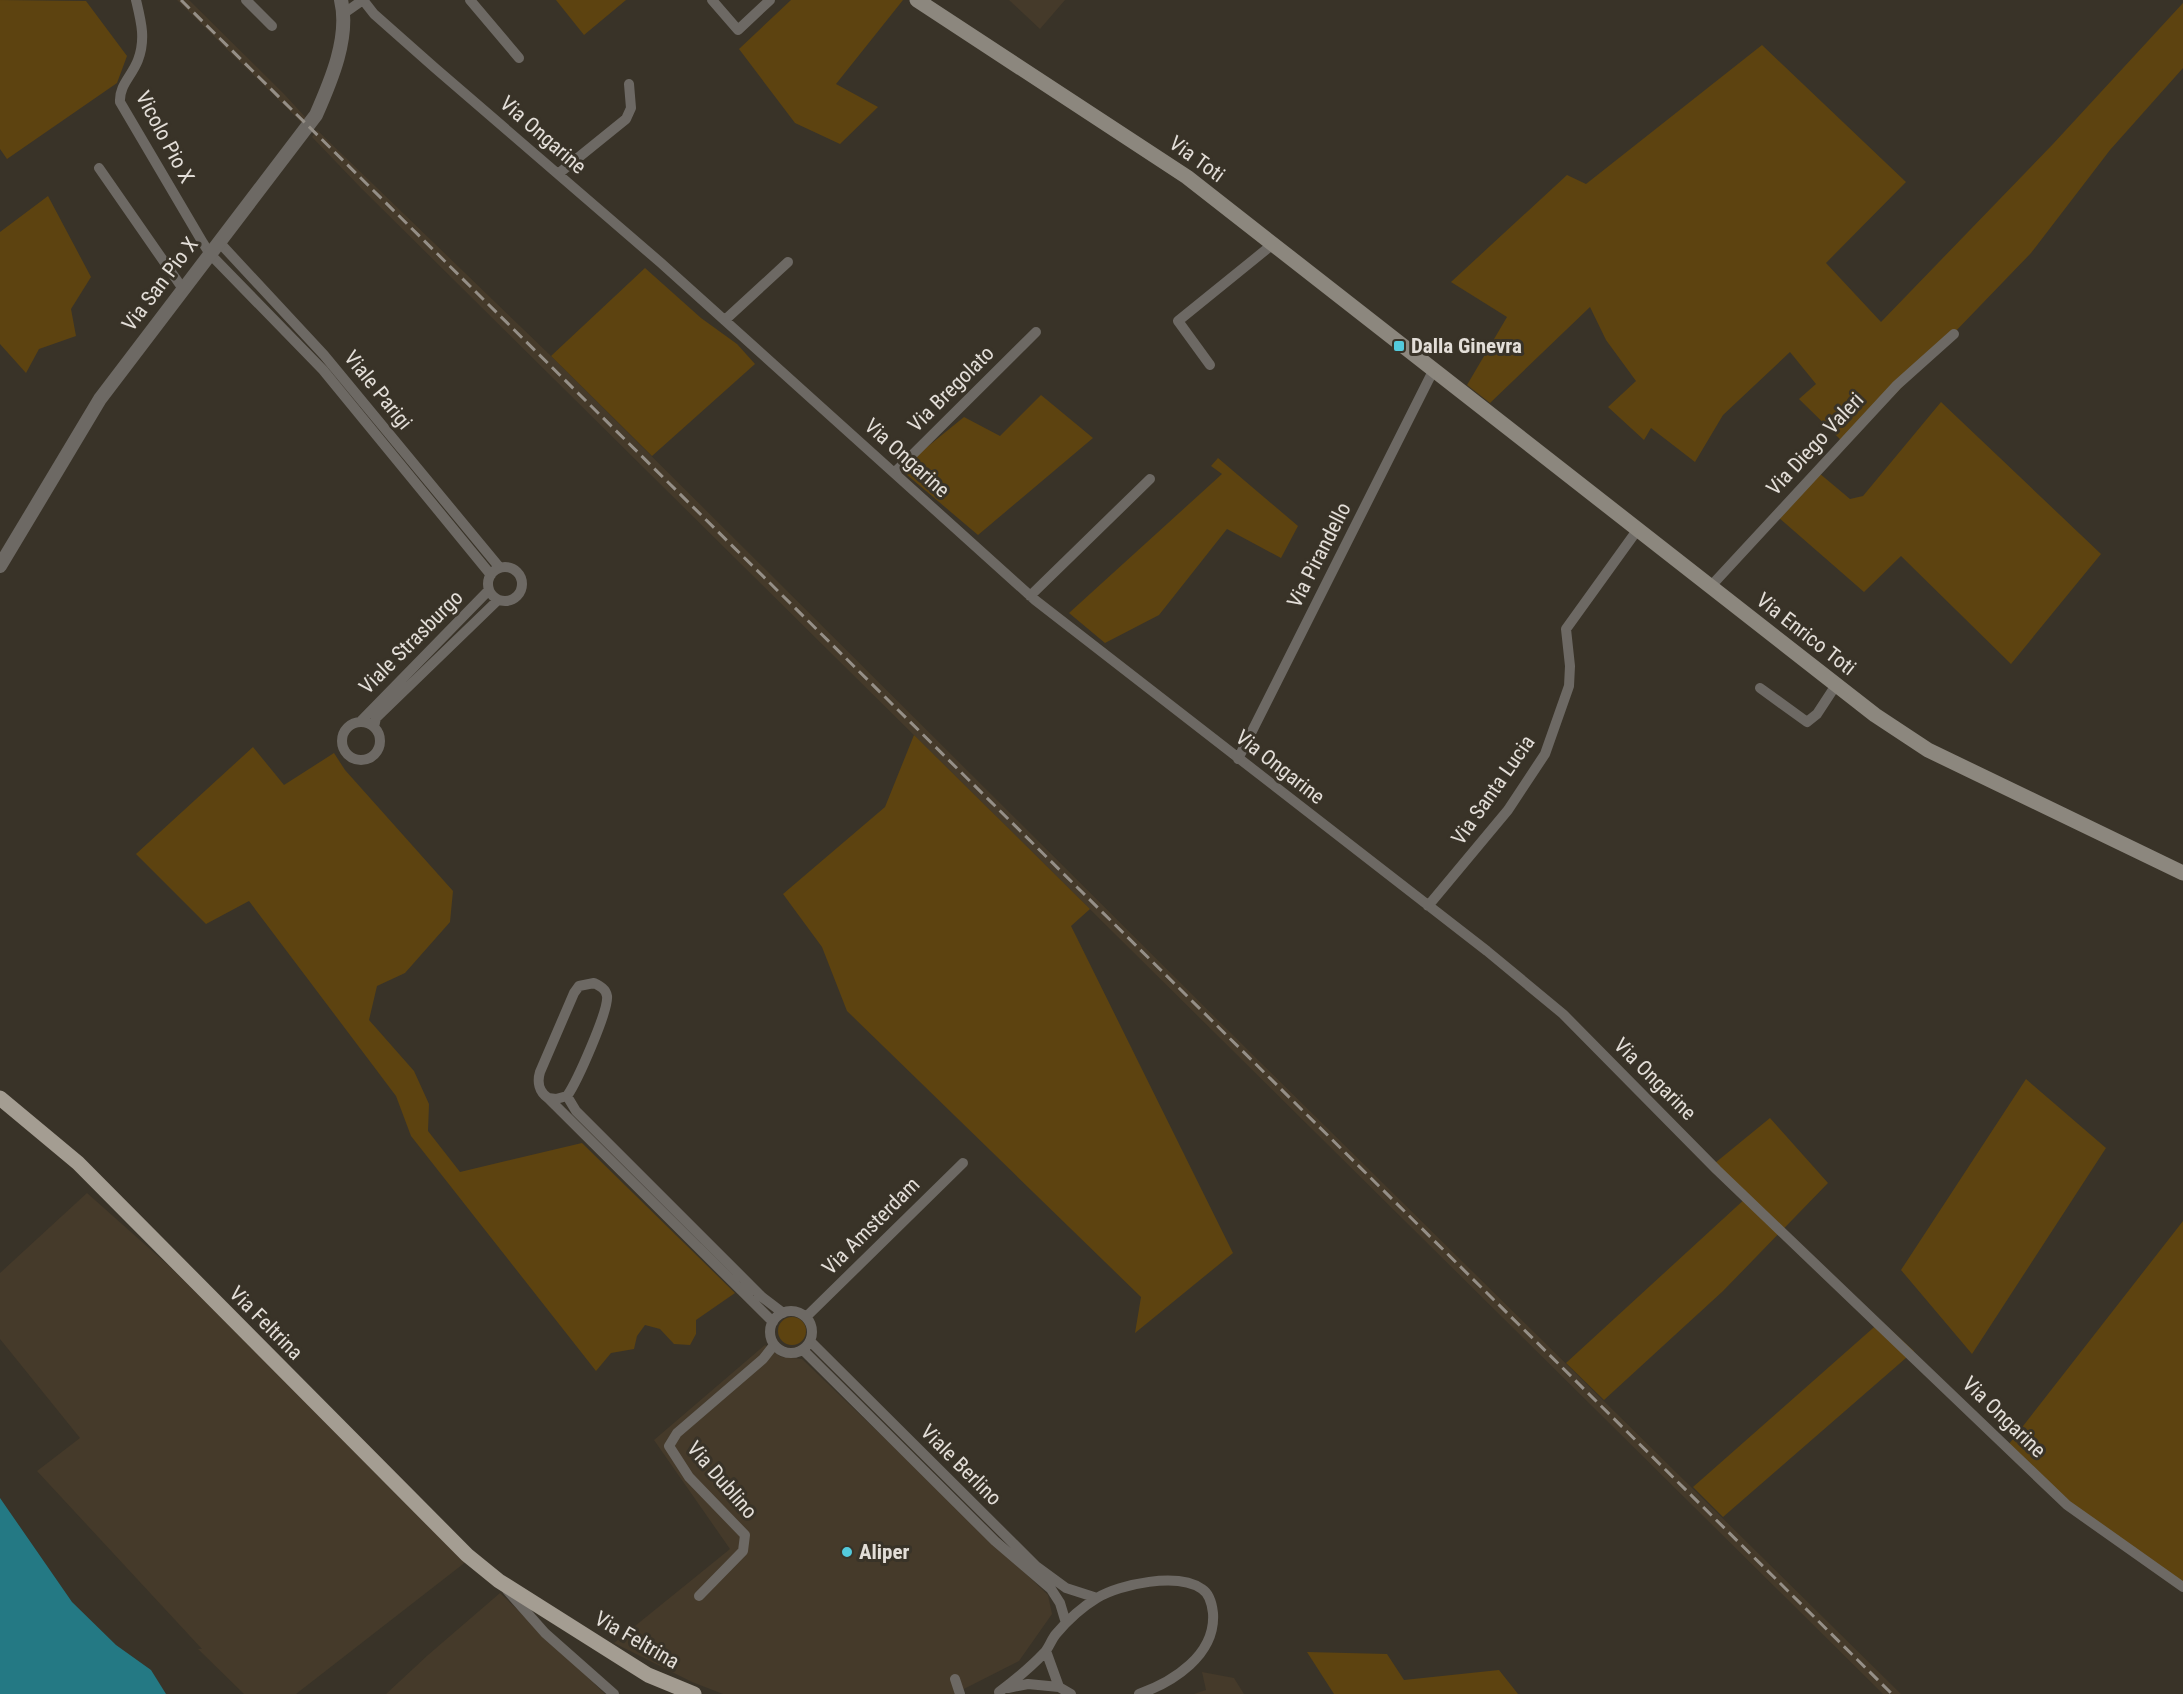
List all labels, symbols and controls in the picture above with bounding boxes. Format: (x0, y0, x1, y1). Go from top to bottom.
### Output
street label: Vicolo Pio X (131, 87, 199, 187)
street label: Via Ongarine (495, 91, 591, 179)
street label: Via Toti (1165, 131, 1229, 187)
street label: Via San Pio X (117, 233, 203, 335)
place label: Dalla Ginevra (1411, 334, 1522, 358)
marker: Dalla Ginevra (1392, 339, 1406, 353)
street label: Via Bregolato (903, 341, 999, 437)
street label: Viale Parigi (339, 346, 417, 434)
street label: Via Diego Valeri (1762, 388, 1868, 500)
street label: Via Ongarine (860, 414, 954, 502)
street label: Via Pirandello (1282, 499, 1356, 611)
street label: Viale Strasburgo (354, 585, 468, 699)
street label: Via Enrico Toti (1752, 588, 1860, 680)
street label: Via Ongarine (1231, 725, 1329, 809)
street label: Via Santa Lucia (1446, 731, 1540, 849)
street label: Via Ongarine (1609, 1033, 1701, 1125)
street label: Via Amsterdam (817, 1172, 925, 1280)
street label: Via Feltrina (224, 1281, 308, 1365)
street label: Via Ongarine (1958, 1372, 2051, 1463)
street label: Viale Berlino (916, 1420, 1006, 1510)
street label: Via Dublino (682, 1437, 762, 1523)
place label: Aliper (859, 1540, 910, 1564)
marker: Aliper (840, 1545, 854, 1559)
street label: Via Feltrina (590, 1606, 684, 1674)

